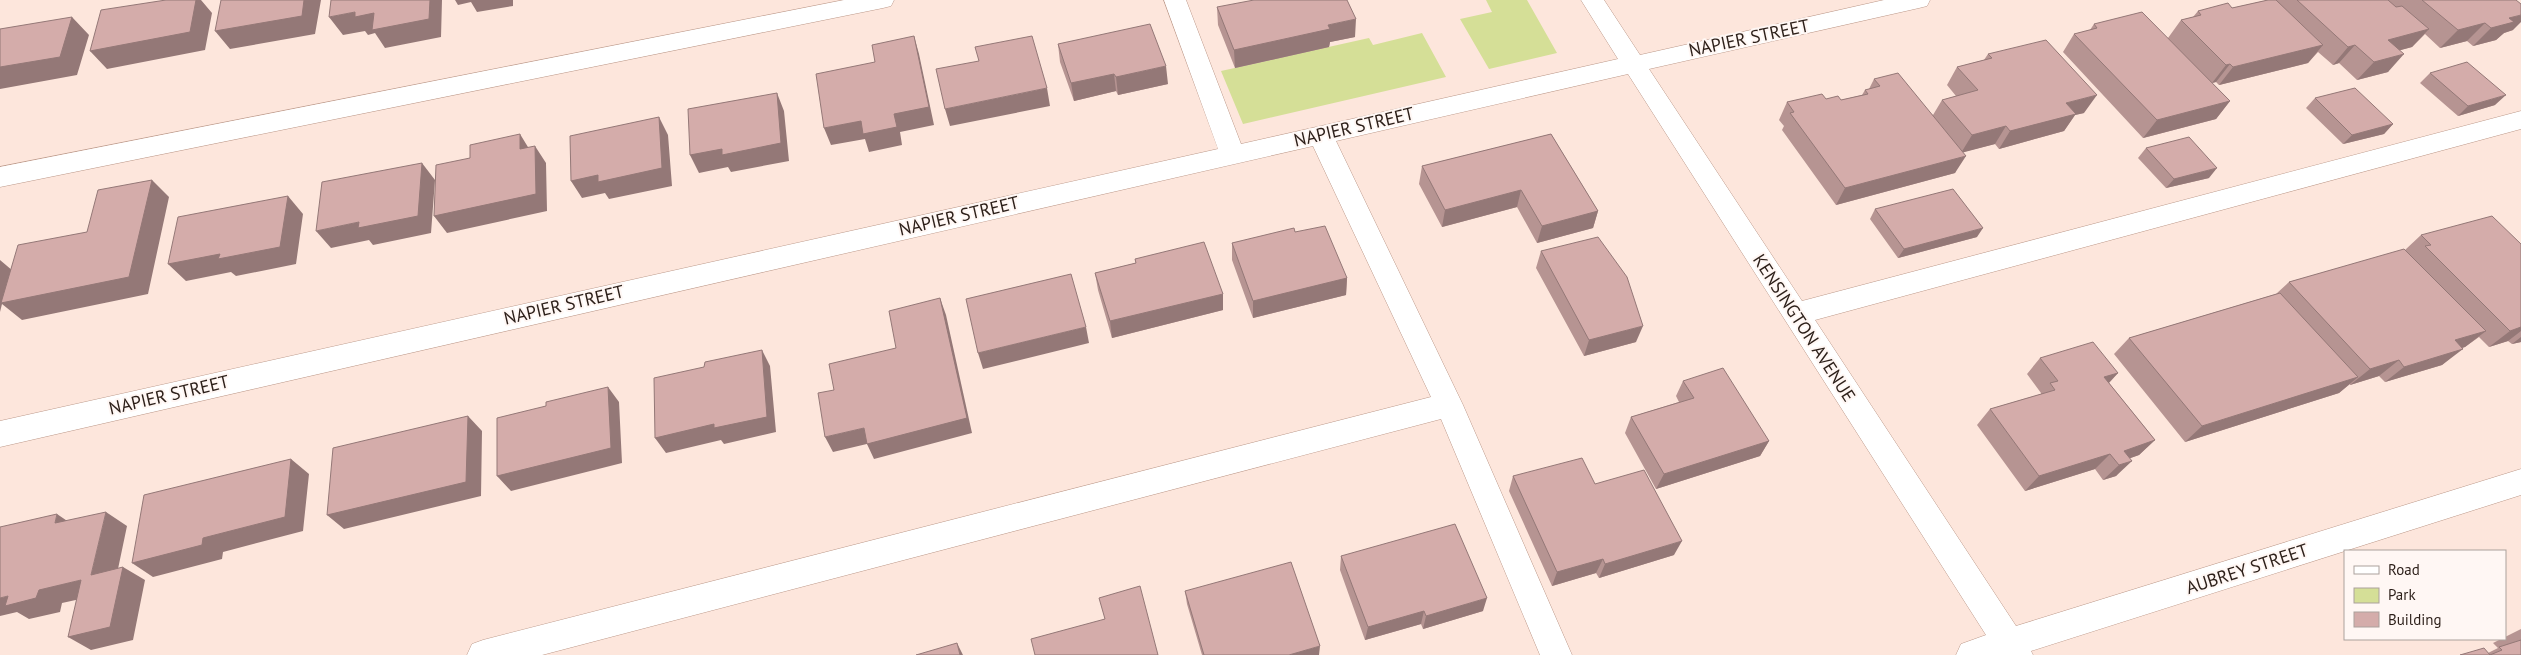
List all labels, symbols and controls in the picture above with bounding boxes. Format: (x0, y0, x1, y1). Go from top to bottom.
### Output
street label: NAPIER STREET (1687, 14, 1811, 62)
street label: NAPIER STREET (1292, 102, 1416, 152)
street label: NAPIER STREET (897, 191, 1021, 241)
street label: KENSINGTON AVENUE (1748, 250, 1861, 406)
street label: NAPIER STREET (502, 280, 626, 330)
street label: NAPIER STREET (107, 370, 231, 420)
street label: AUBREY STREET (2183, 538, 2311, 599)
legend (2344, 550, 2506, 640)
text: Road (2388, 560, 2420, 579)
text: Park (2388, 585, 2416, 604)
text: Building (2388, 610, 2442, 629)

